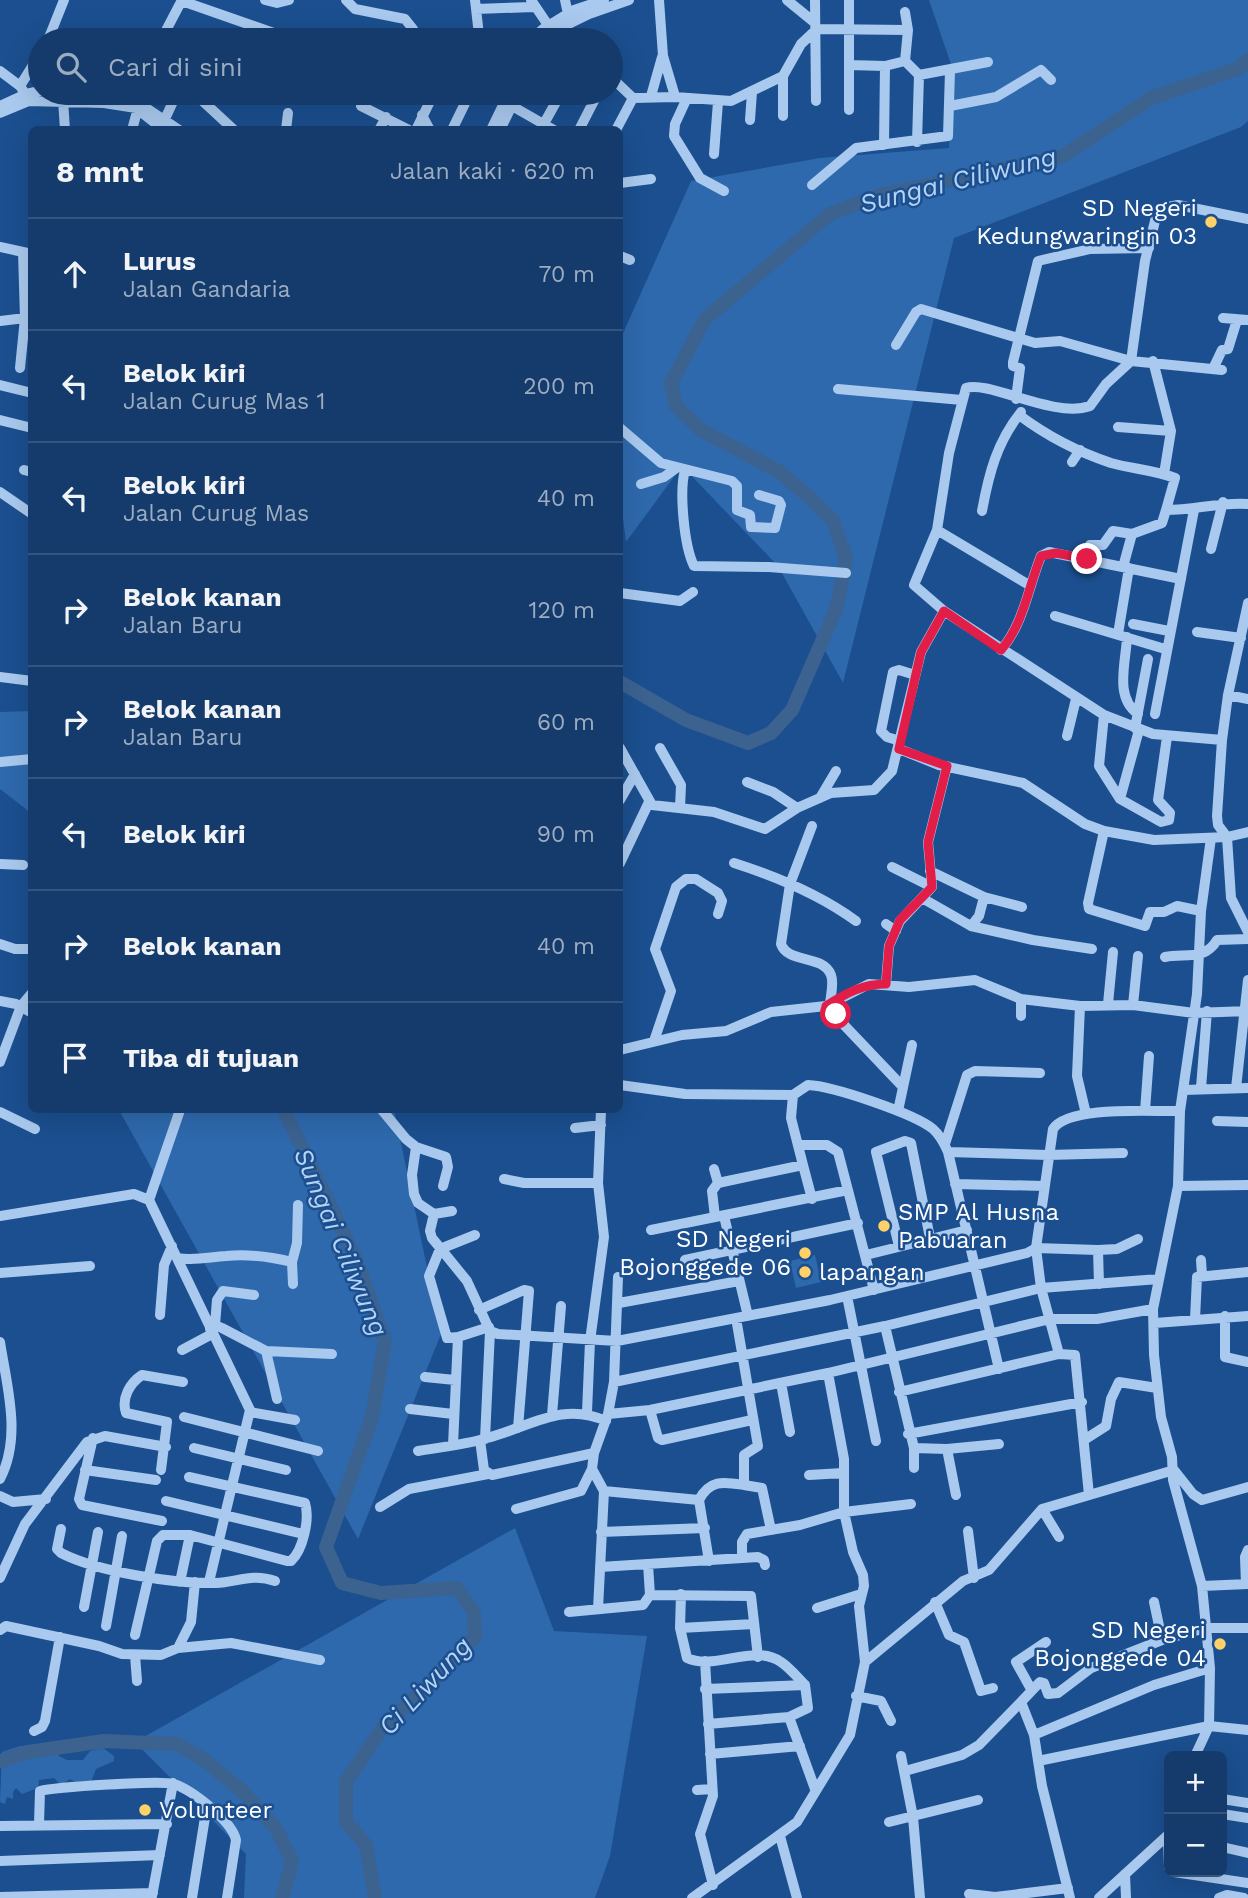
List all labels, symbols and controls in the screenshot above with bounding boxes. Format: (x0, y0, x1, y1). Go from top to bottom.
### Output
search box (28, 28, 623, 105)
icon: search (52, 48, 90, 86)
text: Cari di sini (108, 52, 243, 82)
water label: Sungai Ciliwung (856, 141, 1060, 219)
text: 8 mnt (56, 154, 143, 189)
text: Jalan kaki · 620 m (390, 158, 595, 185)
place label: SD Negeri Kedungwaringin 03 (976, 194, 1197, 250)
marker: SD Negeri Kedungwaringin 03 (1203, 214, 1219, 230)
text: Lurus (123, 246, 196, 276)
icon: ahead (56, 255, 94, 293)
text: 70 m (538, 261, 595, 288)
text: Jalan Gandaria (123, 276, 291, 303)
text: Belok kiri (123, 358, 246, 388)
icon: left (56, 367, 94, 405)
text: 200 m (523, 373, 595, 400)
text: Jalan Curug Mas 1 (123, 388, 325, 415)
text: Belok kiri (123, 470, 246, 500)
icon: left (56, 479, 94, 517)
text: 40 m (537, 485, 595, 512)
text: Jalan Curug Mas (123, 500, 309, 527)
route end (1071, 543, 1102, 574)
text: Belok kanan (123, 582, 282, 612)
icon: right (56, 591, 94, 629)
text: 120 m (529, 597, 595, 624)
text: Jalan Baru (123, 612, 242, 639)
text: Belok kanan (123, 694, 282, 724)
icon: right (56, 703, 94, 741)
text: 60 m (537, 709, 595, 736)
text: Jalan Baru (123, 724, 242, 751)
icon: left (56, 815, 94, 853)
text: Belok kiri (123, 819, 246, 849)
text: 90 m (537, 821, 595, 848)
icon: right (56, 927, 94, 965)
text: Belok kanan (123, 931, 282, 961)
text: 40 m (537, 933, 595, 960)
route start (820, 998, 851, 1029)
icon: arrive (56, 1039, 94, 1077)
text: Tiba di tujuan (123, 1043, 299, 1073)
water label: Sungai Ciliwung (288, 1143, 394, 1341)
place label: SMP Al Husna Pabuaran (898, 1198, 1059, 1254)
marker: SMP Al Husna Pabuaran (876, 1218, 892, 1234)
place label: SD Negeri Bojonggede 06 (619, 1225, 791, 1281)
marker: SD Negeri Bojonggede 06 (797, 1245, 813, 1261)
place label: lapangan (819, 1258, 925, 1286)
marker: lapangan (797, 1264, 813, 1280)
place label: SD Negeri Bojonggede 04 (1034, 1616, 1206, 1672)
water label: Ci Liwung (372, 1631, 478, 1741)
marker: SD Negeri Bojonggede 04 (1212, 1636, 1228, 1652)
map controls (1164, 1751, 1227, 1877)
button: + (1164, 1751, 1227, 1814)
place label: Volunteer (159, 1796, 272, 1824)
marker: Volunteer (137, 1802, 153, 1818)
button: − (1164, 1814, 1227, 1877)

